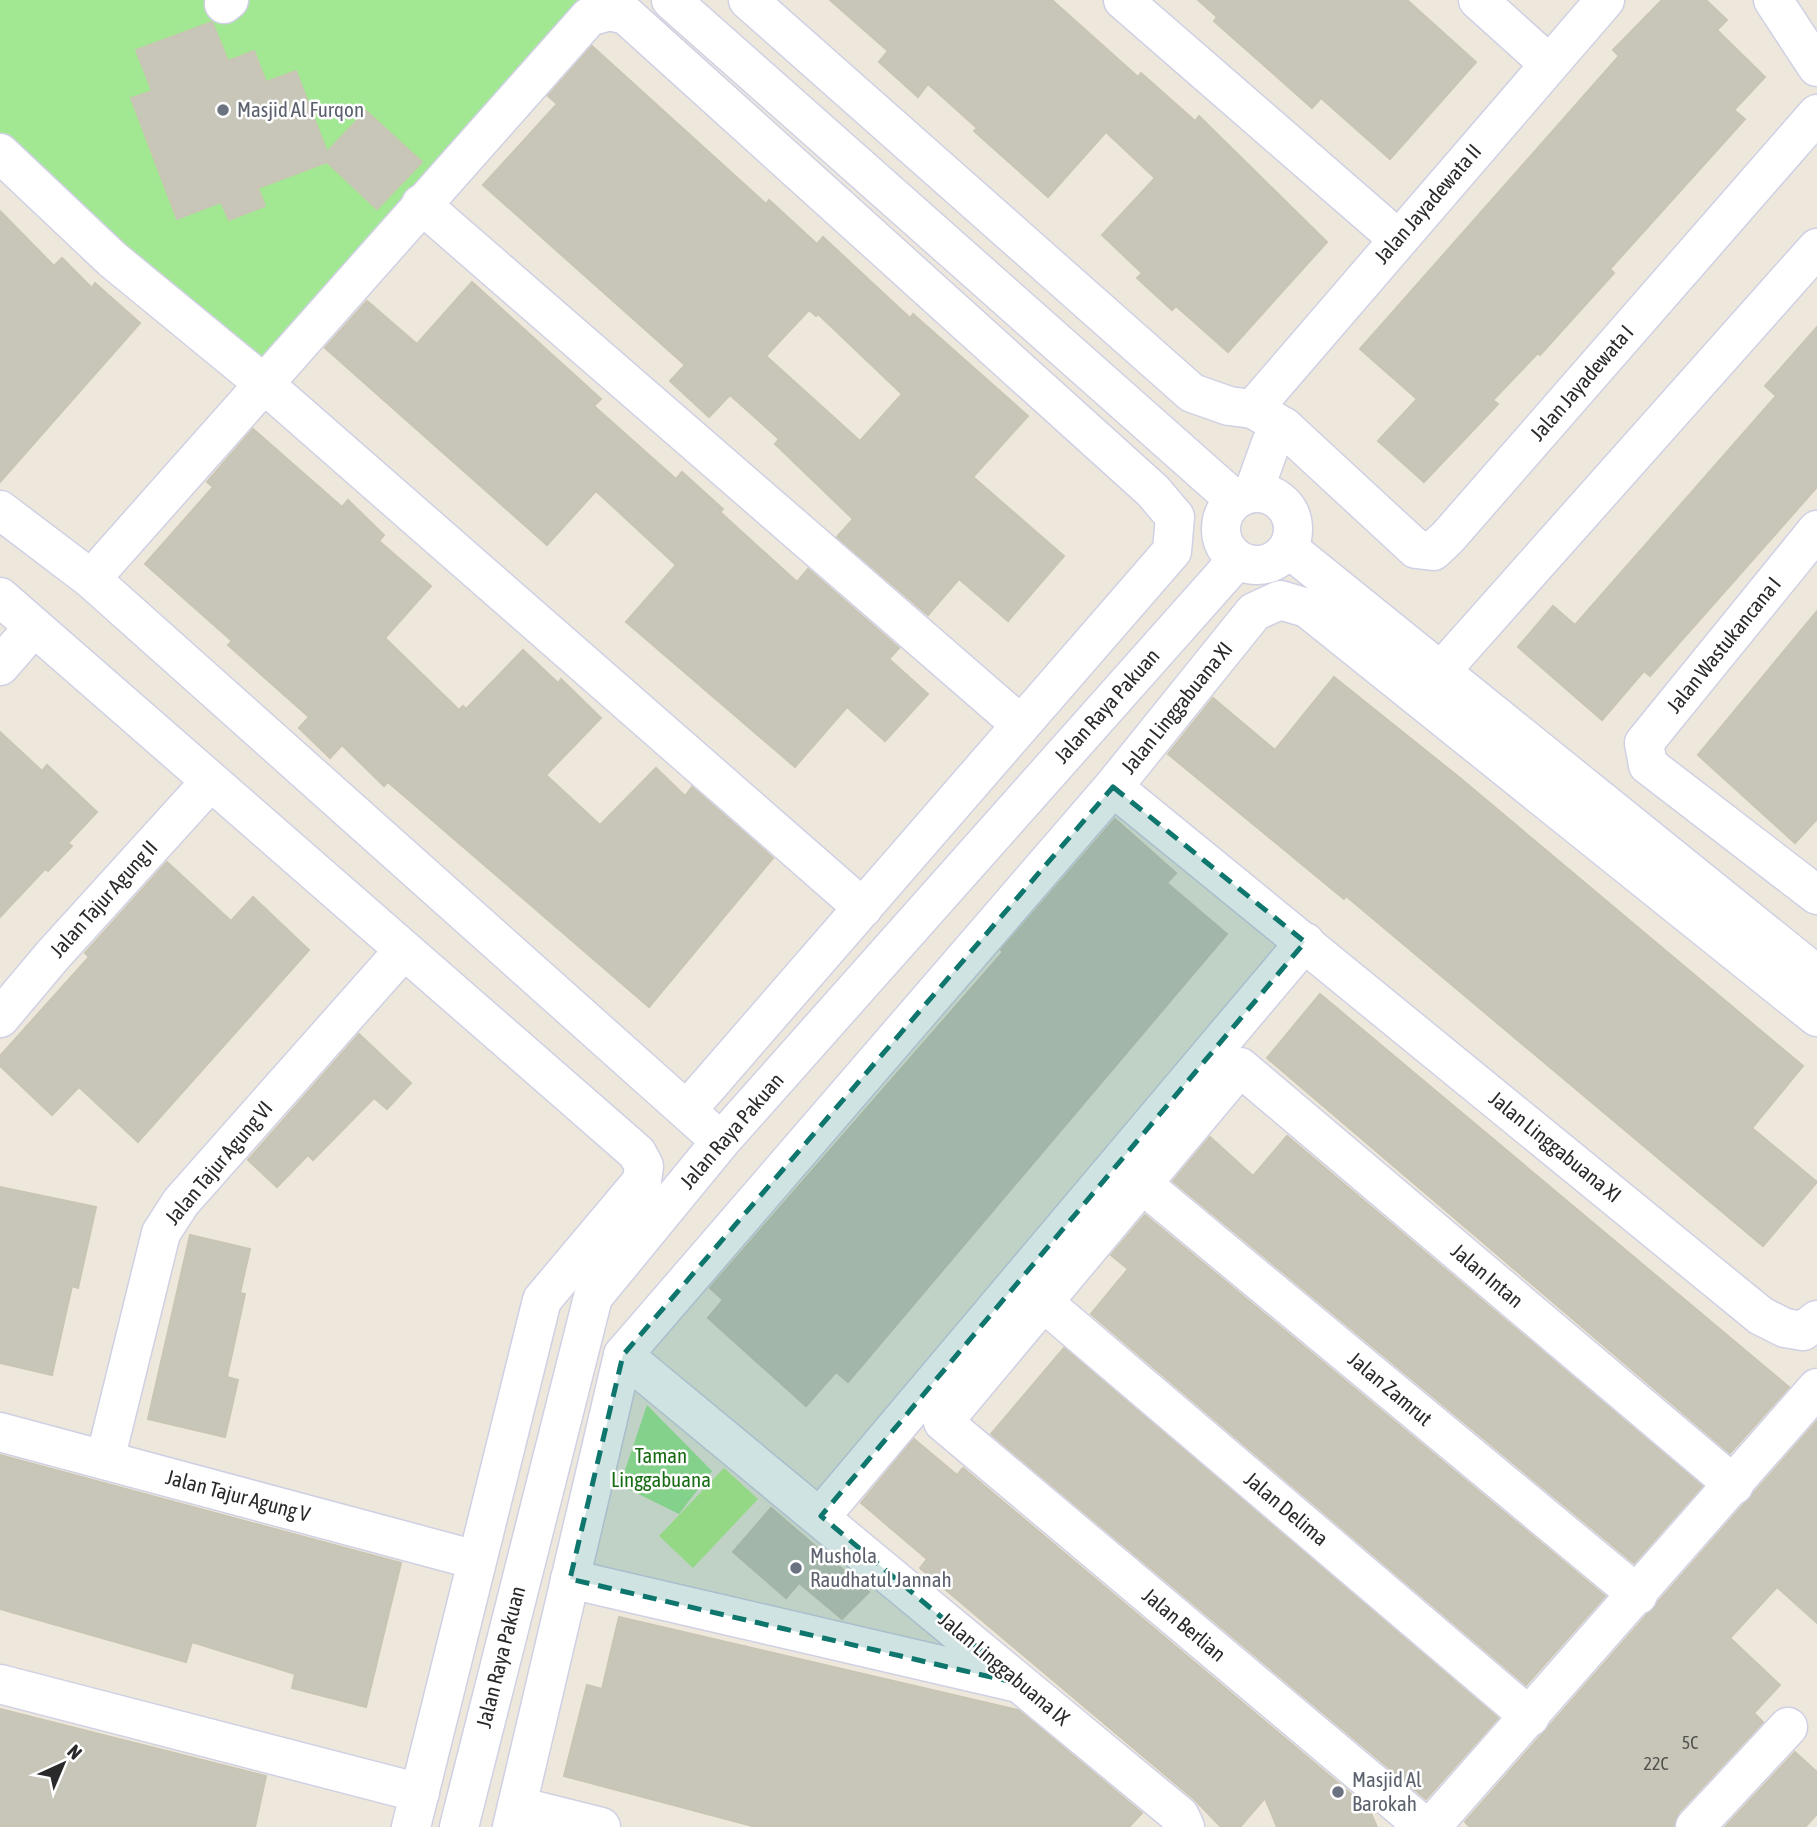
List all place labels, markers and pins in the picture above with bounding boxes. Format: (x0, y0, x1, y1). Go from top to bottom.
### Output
place label: Masjid Al Furqon (237, 97, 364, 121)
marker: Masjid Al Furqon (215, 102, 231, 118)
place label: Mushola Raudhatul Jannah (810, 1543, 952, 1591)
marker: Mushola Raudhatul Jannah (788, 1560, 804, 1576)
place label: Masjid Al Barokah (1352, 1767, 1422, 1815)
marker: Masjid Al Barokah (1330, 1784, 1346, 1800)

